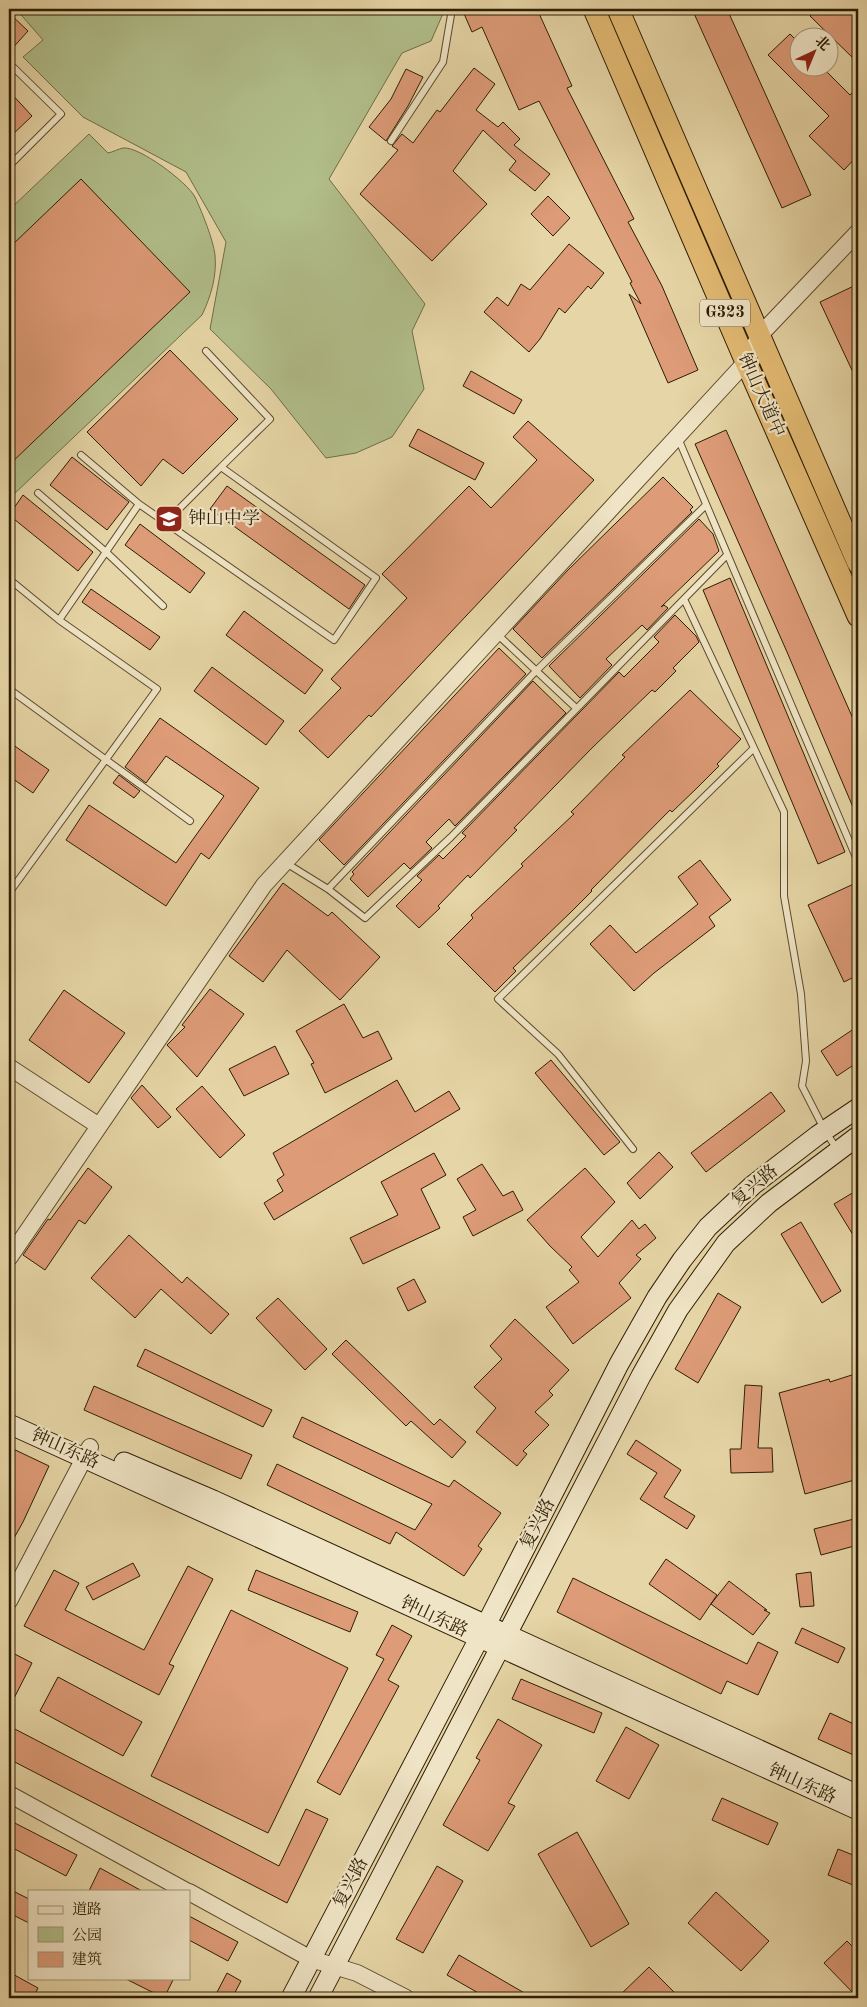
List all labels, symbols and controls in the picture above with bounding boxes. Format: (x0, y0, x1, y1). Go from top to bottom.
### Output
north arrow (790, 28, 840, 78)
text: 北 (812, 33, 833, 53)
road number: G323 (700, 300, 750, 326)
street label: 钟山大道中 (734, 349, 789, 440)
school or university icon: 钟山中学 (154, 504, 184, 534)
place label: 钟山中学 (188, 508, 260, 528)
street label: 复兴路 (727, 1160, 781, 1210)
street label: 钟山东路 (28, 1424, 102, 1472)
street label: 复兴路 (516, 1495, 558, 1552)
street label: 钟山东路 (398, 1592, 471, 1640)
street label: 钟山东路 (765, 1759, 839, 1807)
street label: 复兴路 (329, 1854, 371, 1911)
legend (28, 1890, 190, 1980)
text: 道路 (72, 1901, 102, 1918)
text: 公园 (72, 1927, 102, 1944)
text: 建筑 (72, 1951, 102, 1968)

